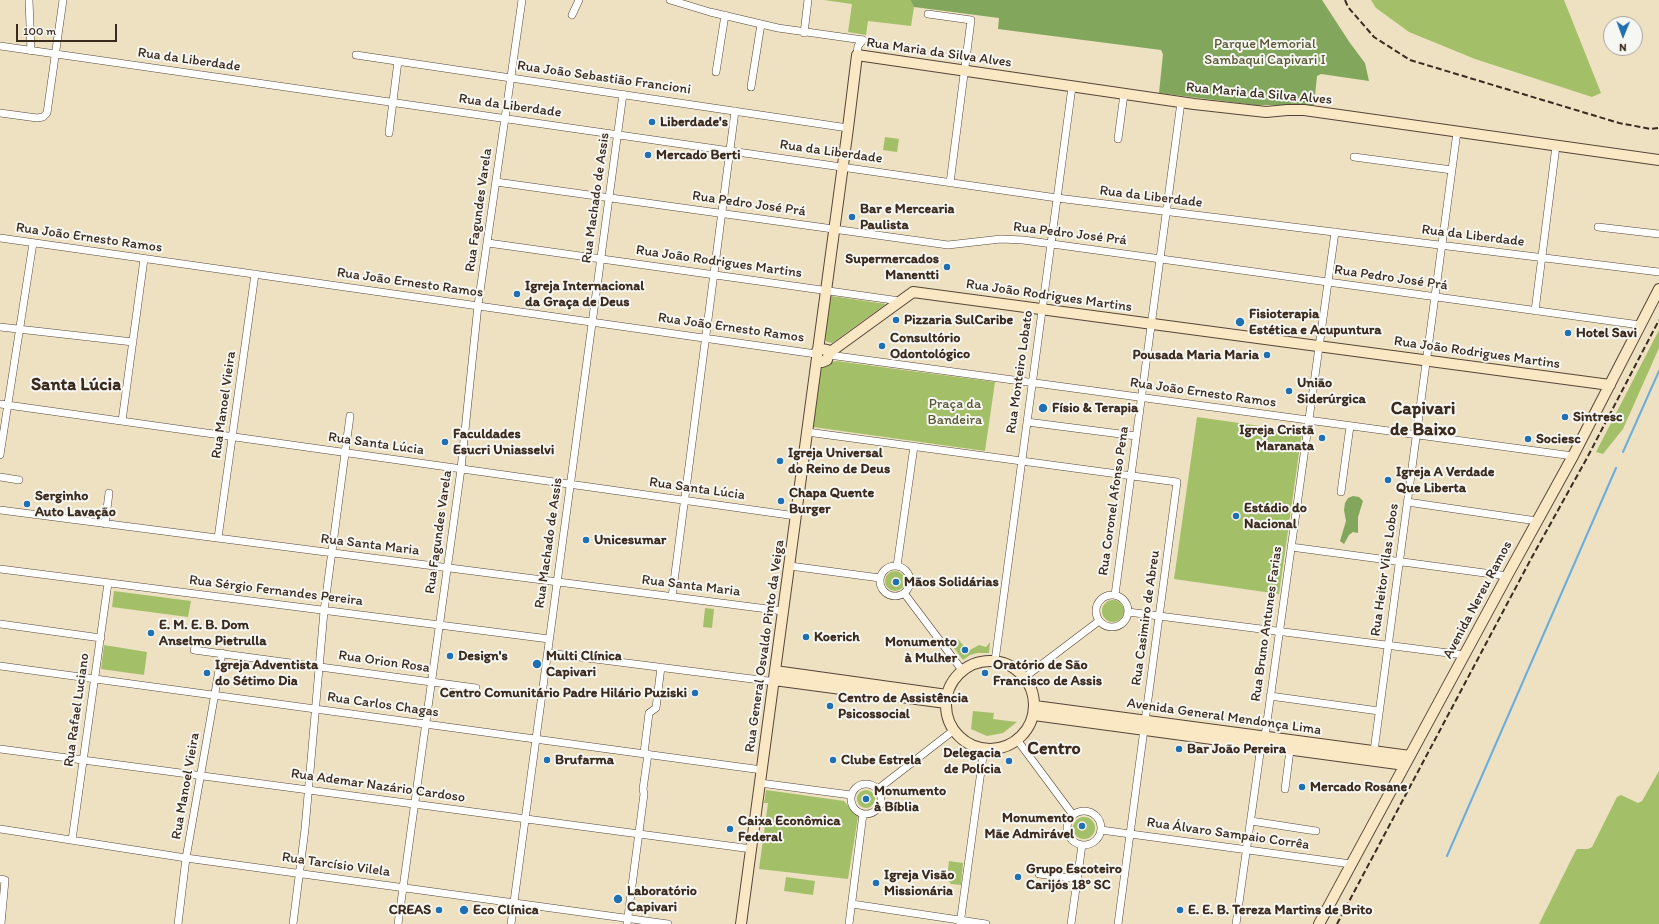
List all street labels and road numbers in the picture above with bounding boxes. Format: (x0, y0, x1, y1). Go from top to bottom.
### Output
street label: Rua Maria da Silva Alves (865, 34, 1013, 72)
street label: Rua da Liberdade (137, 44, 241, 76)
street label: Rua João Sebastião Francioni (516, 58, 692, 98)
street label: Rua Maria da Silva Alves (1185, 79, 1333, 109)
street label: Rua da Liberdade (458, 90, 562, 122)
street label: Rua Machado de Assis (579, 132, 613, 264)
street label: Rua da Liberdade (779, 136, 883, 168)
street label: Rua Fagundes Varela (462, 147, 496, 273)
street label: Rua da Liberdade (1099, 182, 1203, 212)
street label: Rua Pedro José Prá (691, 188, 807, 220)
street label: Rua João Ernesto Ramos (15, 219, 163, 257)
street label: Rua Pedro José Prá (1012, 219, 1128, 249)
street label: Rua da Liberdade (1421, 221, 1525, 251)
street label: Rua João Rodrigues Martins (635, 242, 803, 282)
street label: Rua Pedro José Prá (1333, 262, 1449, 294)
street label: Rua João Ernesto Ramos (336, 264, 484, 302)
street label: Rua João Rodrigues Martins (965, 276, 1133, 316)
street label: Rua João Ernesto Ramos (657, 309, 805, 347)
street label: Rua Monteiro Lobato (1003, 309, 1037, 435)
street label: Rua João Rodrigues Martins (1393, 333, 1561, 373)
street label: Rua Manoel Vieira (208, 350, 240, 460)
street label: Rua João Ernesto Ramos (1129, 374, 1277, 412)
street label: Rua Coronel Afonso Pena (1095, 425, 1133, 577)
street label: Rua Santa Lúcia (327, 429, 425, 459)
street label: Rua Fagundes Varela (422, 469, 456, 595)
street label: Rua Santa Lúcia (648, 474, 746, 504)
street label: Rua Machado de Assis (532, 477, 566, 609)
street label: Rua Heitor Vilas Lobos (1367, 503, 1403, 637)
street label: Rua Santa Maria (320, 531, 420, 559)
street label: Avenida Nereu Ramos (1440, 538, 1516, 662)
street label: Rua General Osvaldo Pinto da Veiga (742, 539, 788, 753)
street label: Rua Bruno Antunes Farias (1248, 545, 1286, 703)
street label: Rua Casimiro de Abreu (1128, 549, 1164, 687)
street label: Rua Sérgio Fernandes Pereira (188, 572, 364, 610)
street label: Rua Santa Maria (641, 572, 741, 600)
street label: Rua Orion Rosa (337, 647, 431, 677)
street label: Rua Rafael Luciano (61, 652, 93, 768)
street label: Rua Carlos Chagas (326, 689, 440, 721)
street label: Avenida General Mendonça Lima (1126, 695, 1322, 739)
street label: Rua Manoel Vieira (168, 731, 204, 841)
street label: Rua Ademar Nazário Cardoso (290, 765, 466, 807)
street label: Rua Álvaro Sampaio Corrêa (1146, 814, 1310, 854)
street label: Rua Tarcísio Vilela (281, 849, 391, 881)

